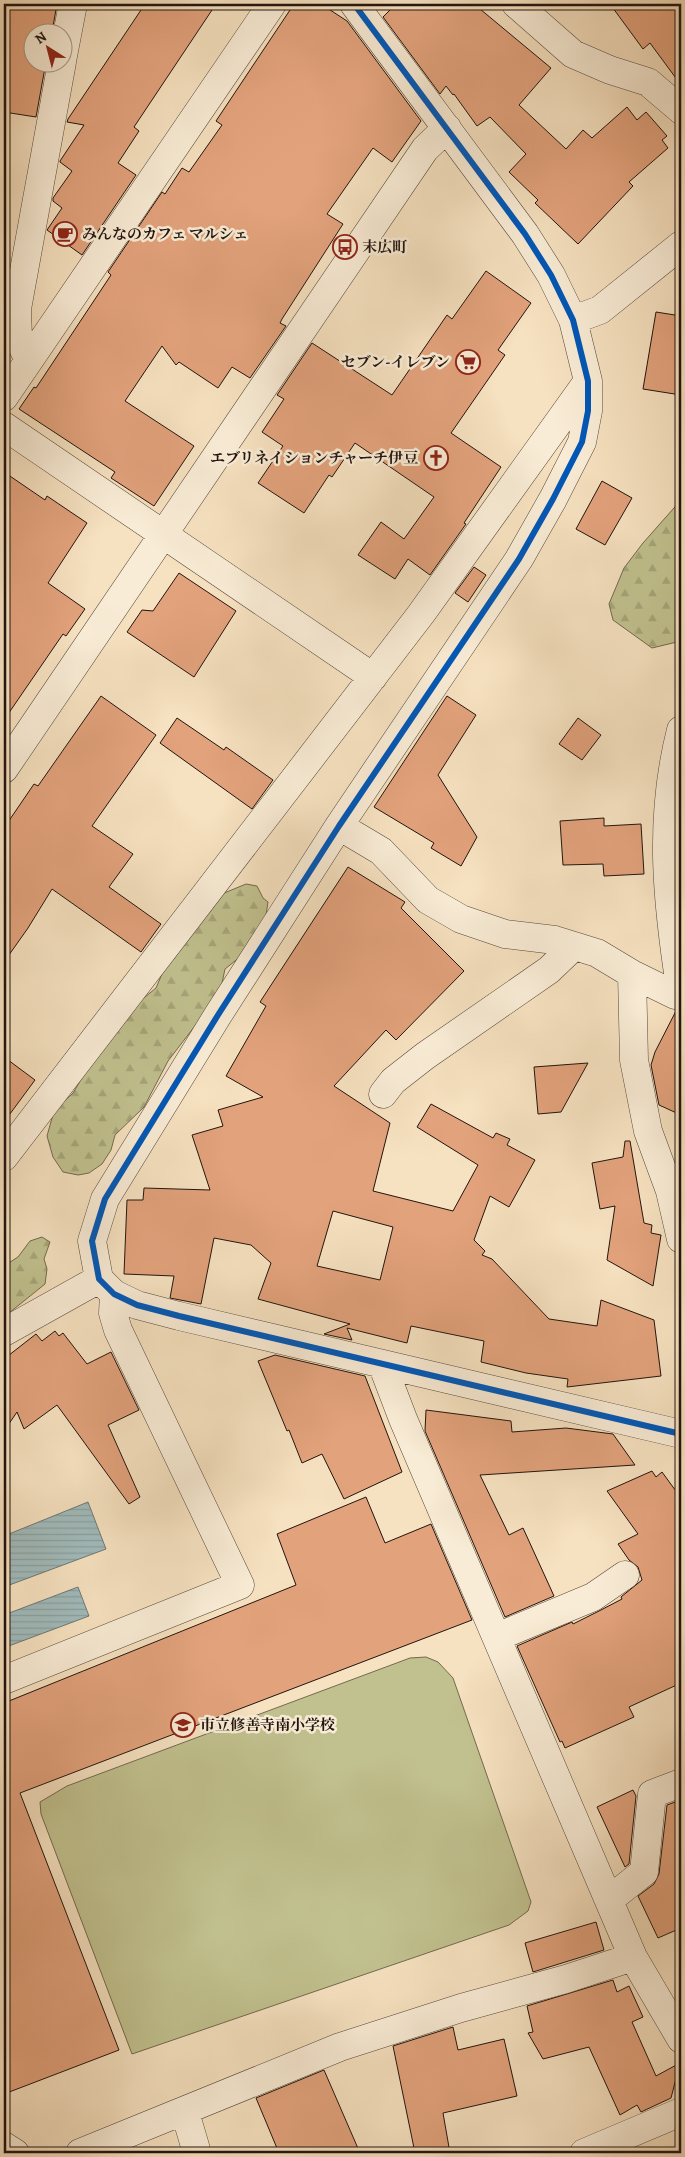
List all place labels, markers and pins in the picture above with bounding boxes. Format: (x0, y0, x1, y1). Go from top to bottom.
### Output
cafe icon: みんなのカフェ マルシェ (52, 221, 78, 247)
place label: みんなのカフェ マルシェ (82, 224, 248, 244)
bus stop icon: 末広町 (332, 234, 358, 260)
place label: 末広町 (362, 237, 407, 257)
supermarket icon: セブン-イレブン (455, 349, 481, 375)
place label: セブン-イレブン (341, 352, 450, 372)
church icon: エブリネイションチャーチ伊豆 (423, 445, 449, 471)
place label: エブリネイションチャーチ伊豆 (210, 448, 418, 468)
school or university icon: 市立修善寺南小学校 (170, 1712, 196, 1738)
place label: 市立修善寺南小学校 (200, 1715, 335, 1735)

